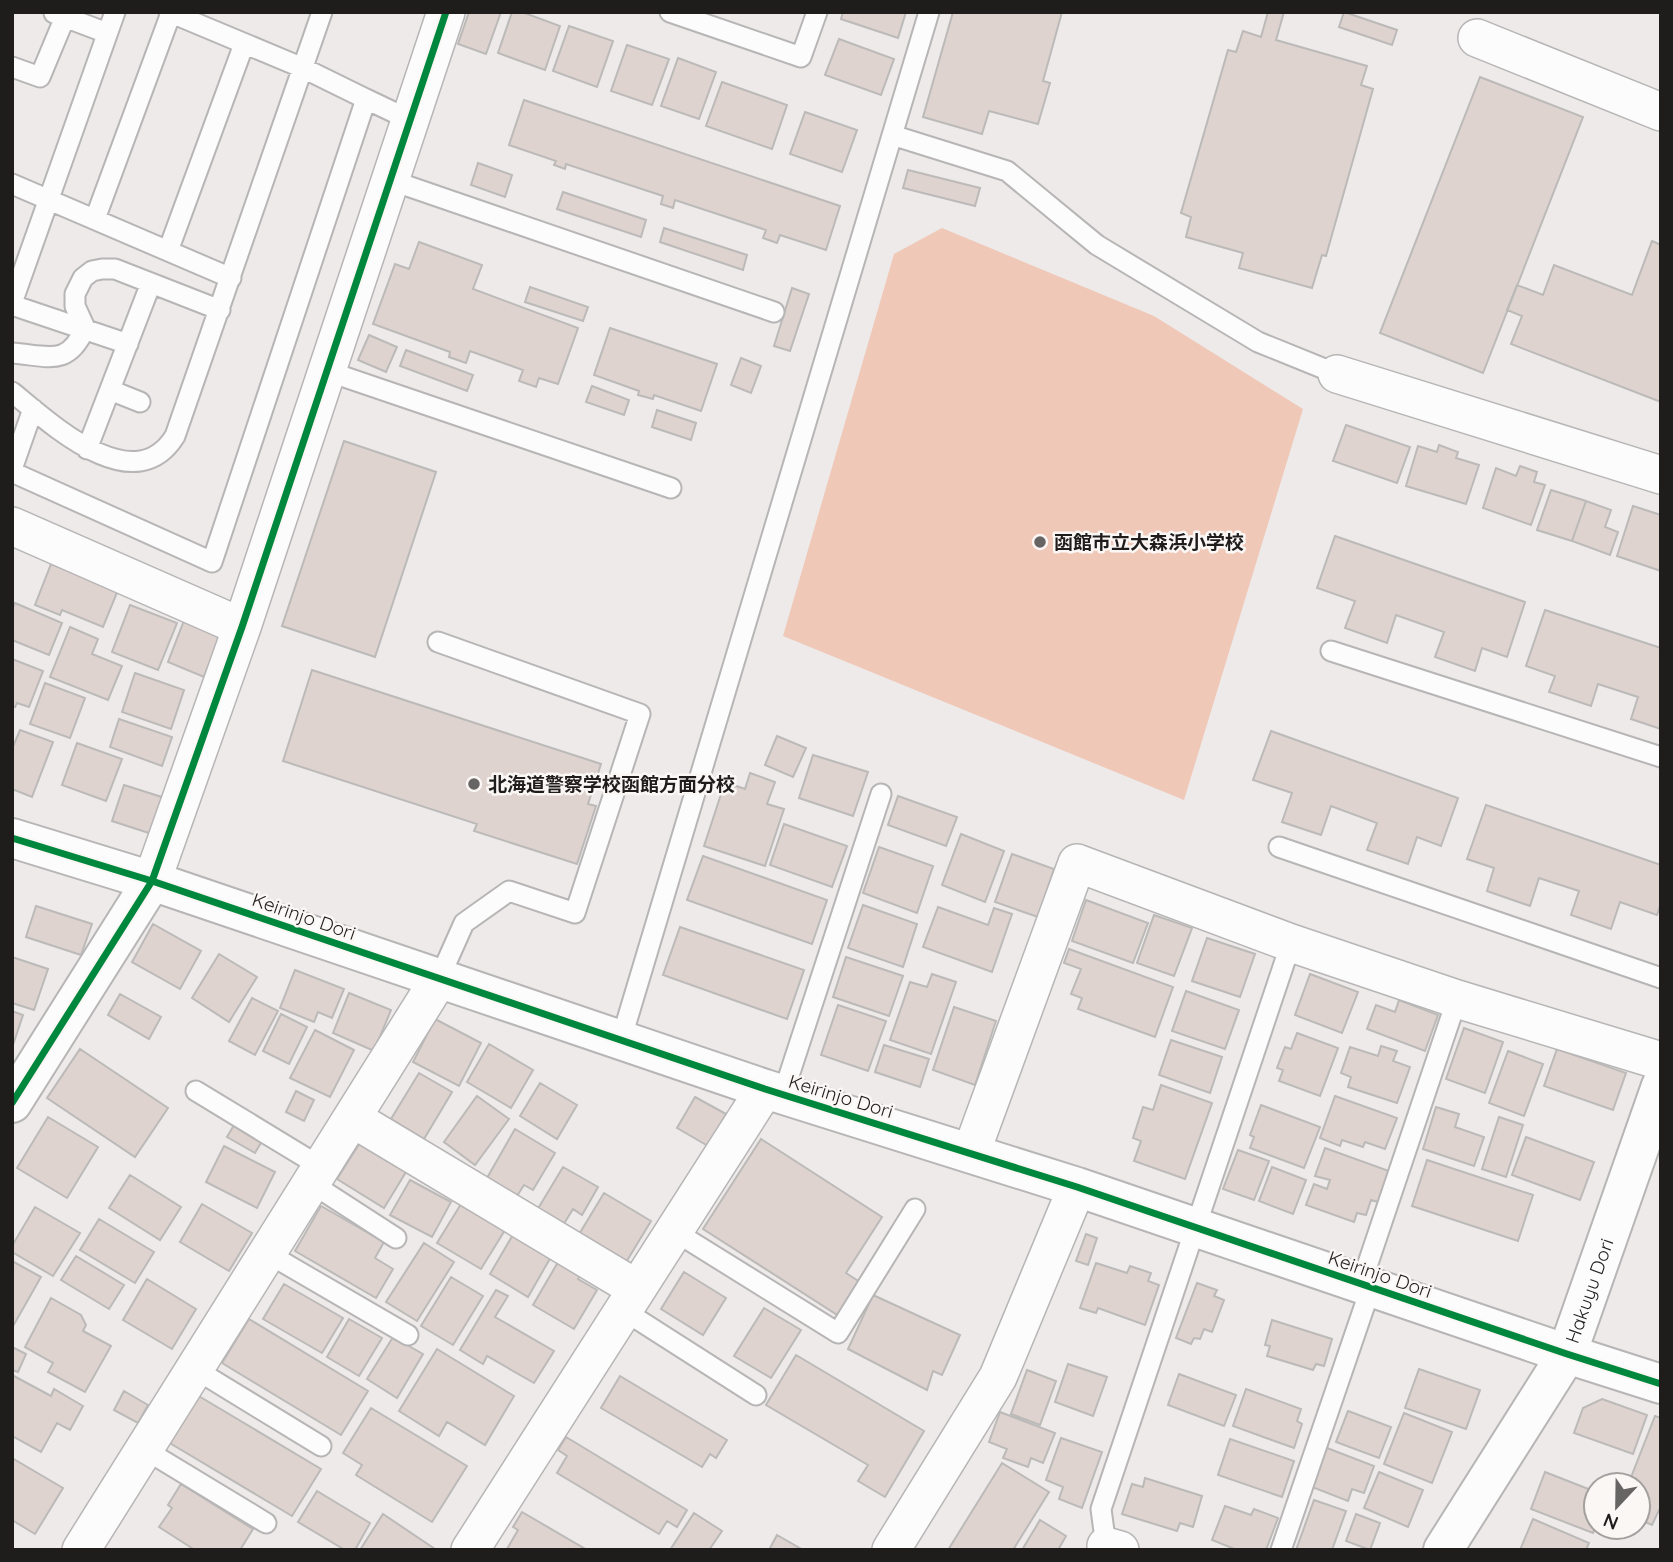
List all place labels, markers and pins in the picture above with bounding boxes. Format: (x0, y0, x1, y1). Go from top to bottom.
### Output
place label: 函館市立大森浜小学校 (1054, 530, 1244, 554)
marker: 函館市立大森浜小学校 (1032, 534, 1048, 550)
place label: 北海道警察学校函館方面分校 (488, 772, 735, 796)
marker: 北海道警察学校函館方面分校 (466, 776, 482, 792)

